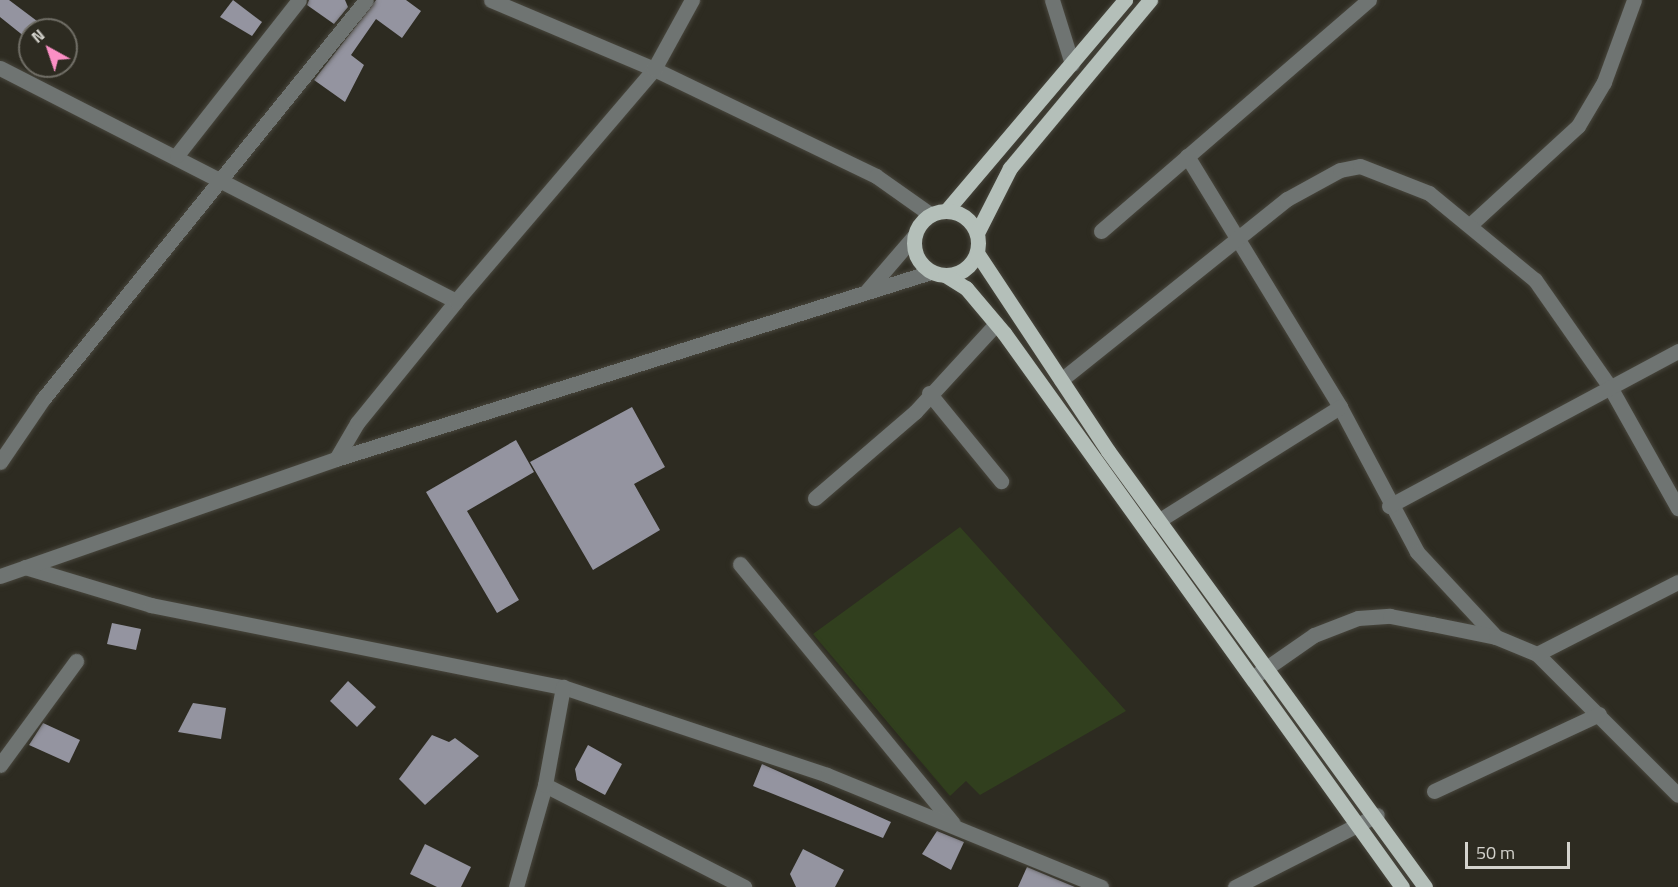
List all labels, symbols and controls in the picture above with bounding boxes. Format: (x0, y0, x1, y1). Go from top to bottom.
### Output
north arrow (18, 18, 78, 78)
text: N (26, 23, 50, 49)
scale bar (1468, 830, 1573, 868)
text: 50 m (1476, 839, 1515, 866)

